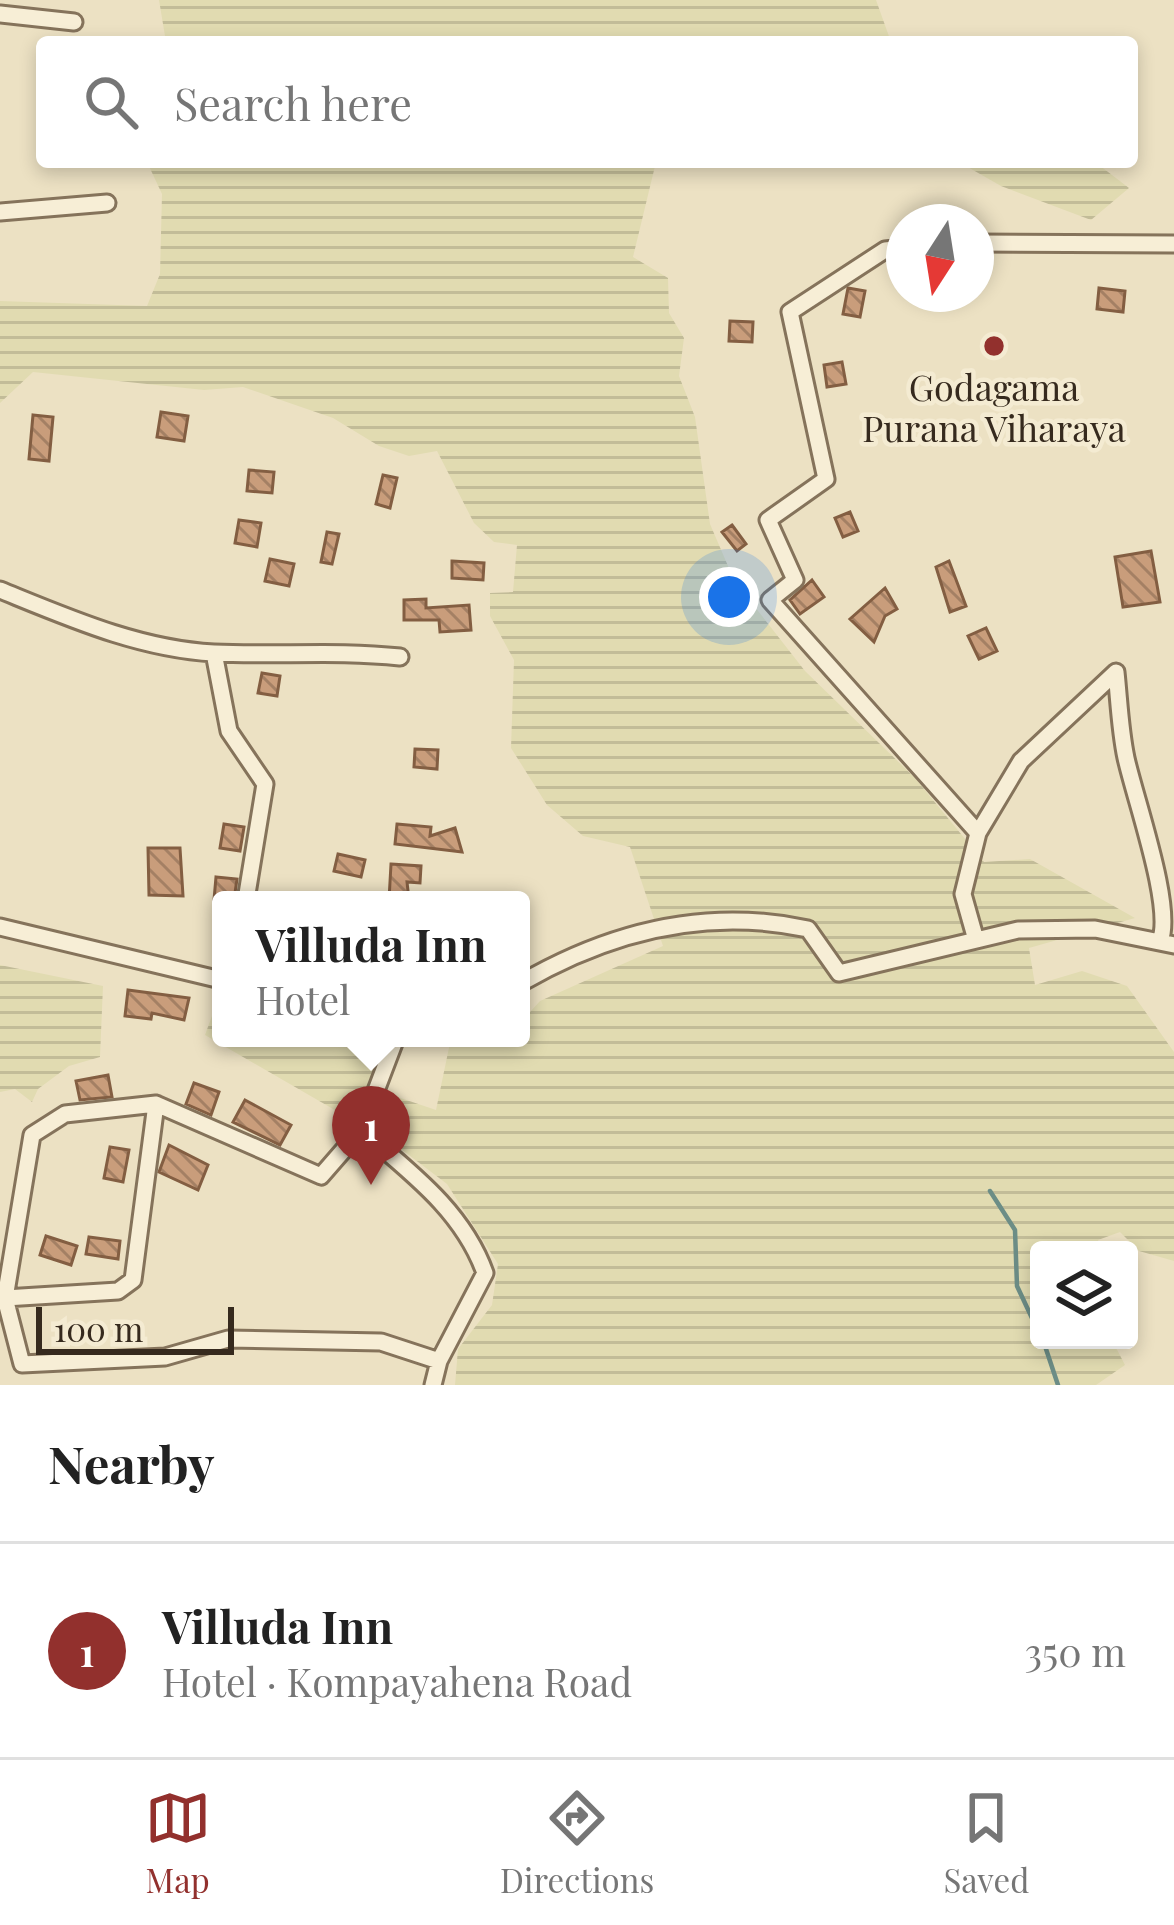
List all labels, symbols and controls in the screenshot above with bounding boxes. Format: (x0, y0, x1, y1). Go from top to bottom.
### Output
search box (36, 36, 1138, 168)
icon: search (78, 69, 144, 135)
text: Search here (174, 72, 412, 132)
north arrow (886, 204, 994, 312)
marker: Godagama Purana Viharaya (981, 333, 1007, 359)
place label: Godagama Purana Viharaya (862, 362, 1126, 451)
your location (699, 567, 759, 627)
popup (212, 891, 530, 1047)
text: Villuda Inn (255, 913, 487, 973)
text: Hotel (255, 973, 350, 1025)
pin: 1 (332, 1086, 410, 1185)
map controls (1030, 1241, 1138, 1349)
button: layers (1030, 1241, 1138, 1349)
scale bar (36, 1301, 234, 1354)
text: 100 m (54, 1306, 143, 1350)
text: Nearby (48, 1429, 214, 1497)
text: Villuda Inn (162, 1595, 393, 1655)
text: 1 (80, 1625, 94, 1677)
text: 350 m (1024, 1625, 1126, 1677)
text: Hotel · Kompayahena Road (162, 1655, 632, 1707)
tab: Map (145, 1785, 211, 1901)
tab: Directions (500, 1785, 654, 1901)
tab: Saved (944, 1785, 1029, 1901)

